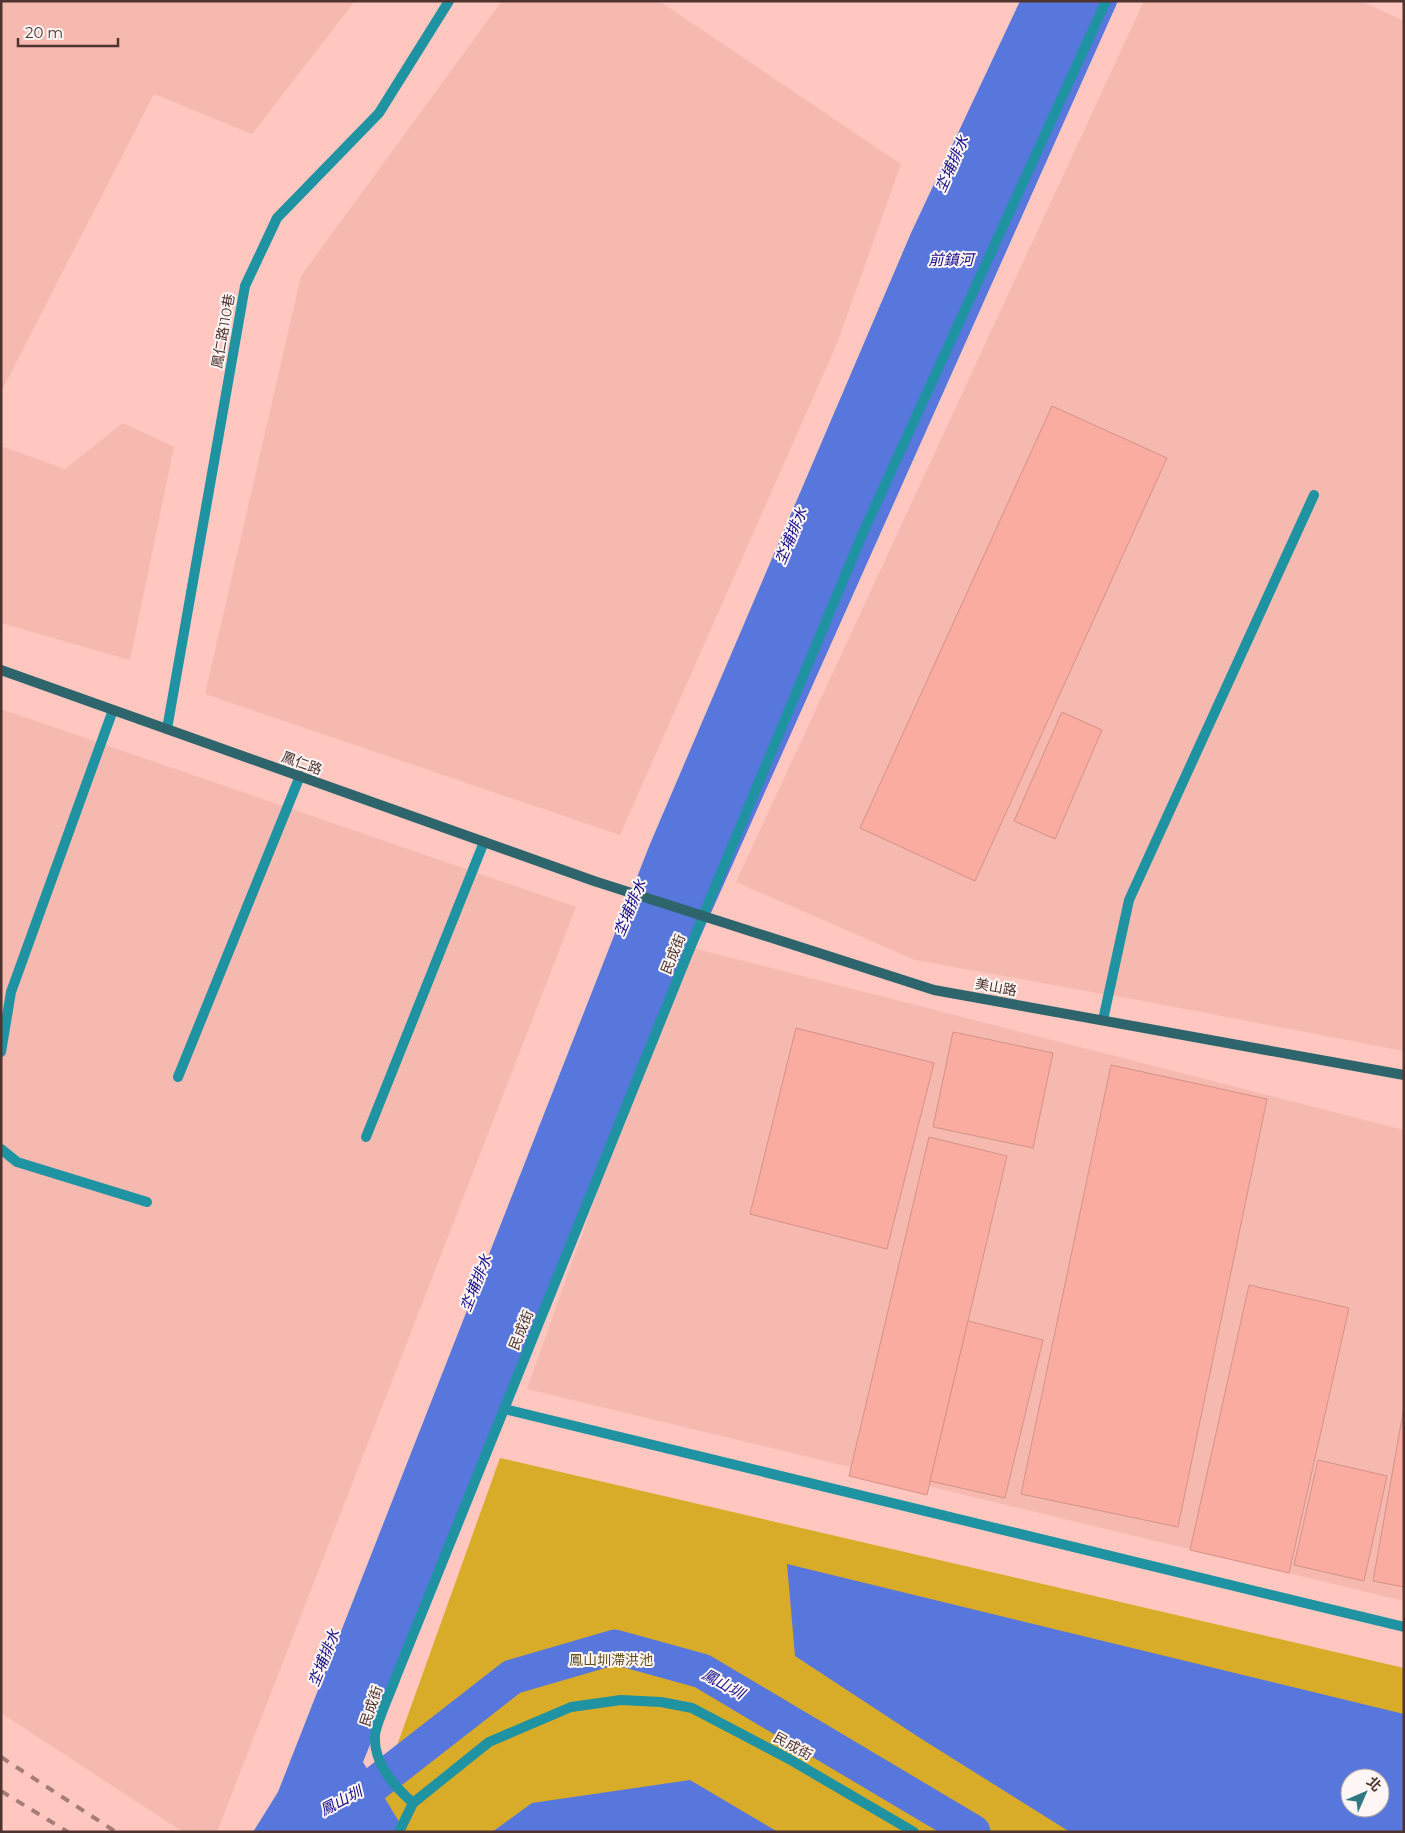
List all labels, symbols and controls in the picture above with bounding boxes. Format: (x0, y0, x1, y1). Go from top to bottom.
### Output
scale bar (18, 15, 118, 47)
text: 20 m (25, 23, 63, 42)
water label: 坔埔排水 (931, 132, 973, 195)
water label: 前鎮河 (928, 250, 976, 269)
street label: 鳳仁路110巷 (208, 292, 238, 370)
water label: 坔埔排水 (770, 504, 811, 567)
street label: 鳳仁路 (279, 747, 325, 779)
water label: 坔埔排水 (609, 876, 650, 939)
street label: 民成街 (657, 931, 689, 977)
street label: 美山路 (974, 974, 1018, 1000)
water label: 坔埔排水 (455, 1251, 496, 1314)
street label: 民成街 (505, 1307, 537, 1353)
water label: 坔埔排水 (303, 1626, 344, 1689)
park label: 鳳山圳滯洪池 (569, 1651, 653, 1669)
water label: 鳳山圳 (699, 1664, 749, 1704)
street label: 民成街 (356, 1683, 386, 1729)
street label: 民成街 (770, 1728, 816, 1764)
north arrow (1340, 1768, 1390, 1818)
text: 北 (1363, 1772, 1386, 1795)
water label: 鳳山圳 (316, 1781, 367, 1820)

